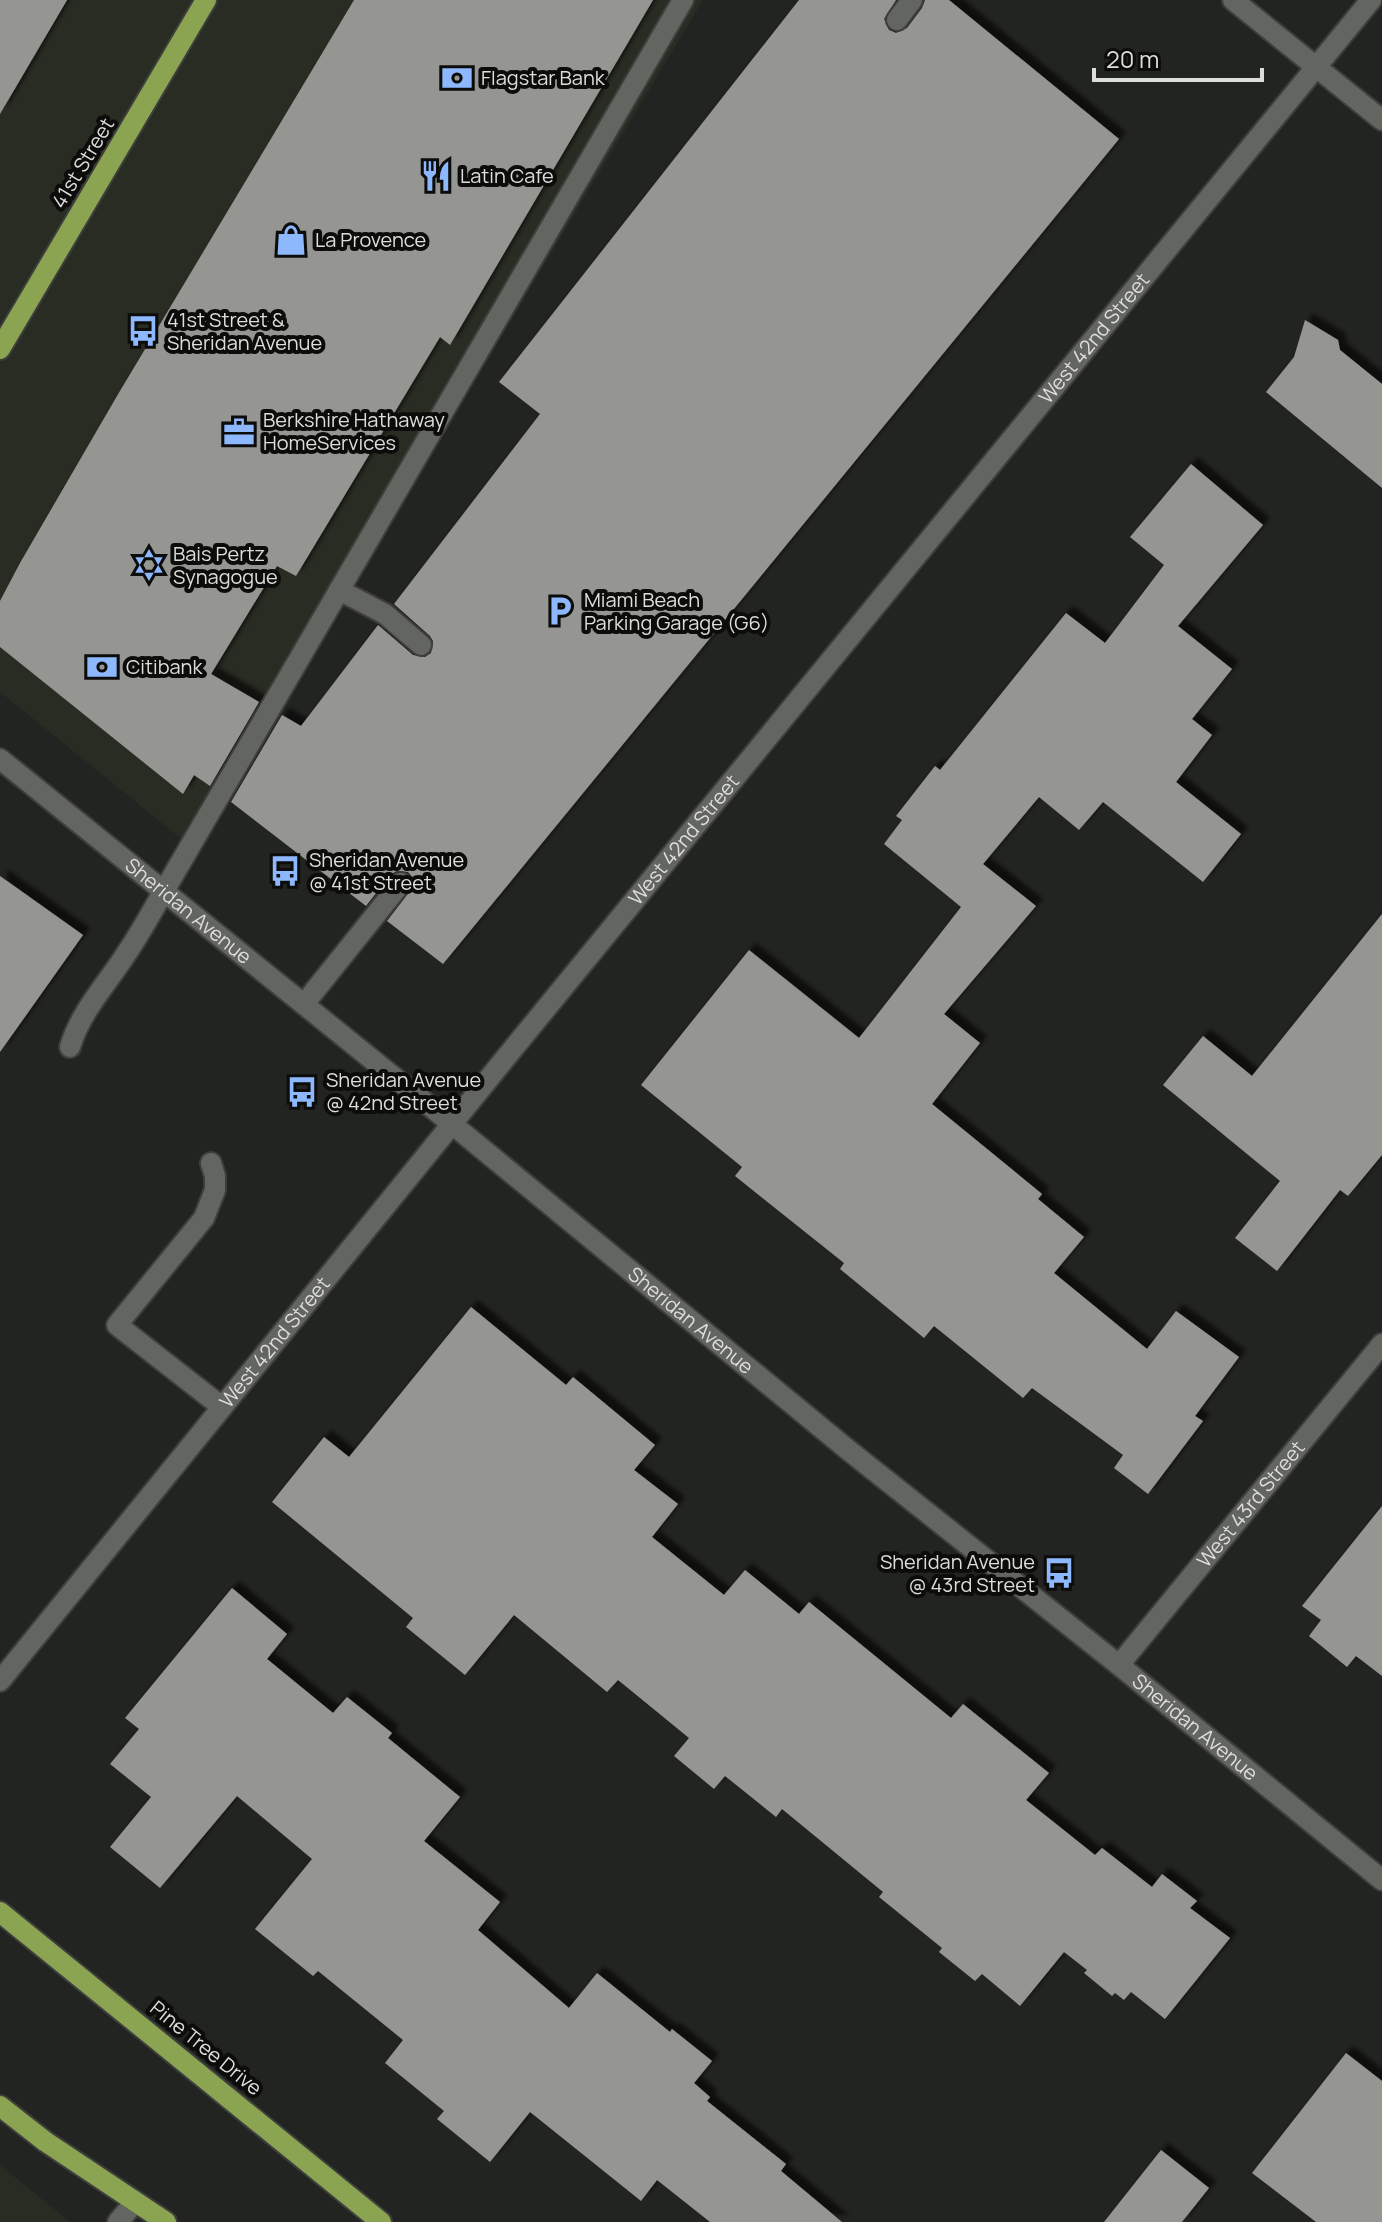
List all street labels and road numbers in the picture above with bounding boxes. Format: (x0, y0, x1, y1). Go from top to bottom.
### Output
street label: 41st Street (45, 113, 120, 213)
street label: West 42nd Street (1032, 267, 1155, 409)
street label: West 42nd Street (622, 769, 745, 911)
street label: Sheridan Avenue (120, 851, 257, 970)
street label: Sheridan Avenue (622, 1260, 759, 1380)
street label: West 42nd Street (213, 1271, 336, 1413)
street label: West 43rd Street (1190, 1435, 1310, 1573)
street label: Sheridan Avenue (1127, 1667, 1264, 1786)
street label: Pine Tree Drive (145, 1994, 268, 2101)

